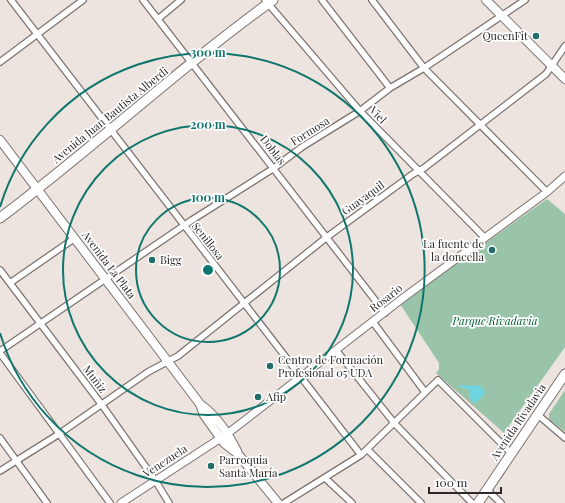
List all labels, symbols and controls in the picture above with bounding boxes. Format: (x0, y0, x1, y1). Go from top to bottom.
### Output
place label: QueenFit (482, 28, 528, 43)
marker: QueenFit (531, 31, 541, 41)
text: 300 m (191, 44, 226, 60)
street label: Avenida Juan Bautista Alberdi (48, 63, 171, 167)
street label: Viel (366, 102, 390, 127)
street label: Formosa (287, 113, 332, 148)
text: 200 m (190, 116, 226, 132)
street label: Doblas (257, 132, 290, 168)
street label: Guayaquil (338, 177, 387, 218)
text: 100 m (191, 189, 225, 205)
street label: Senillosa (189, 219, 228, 263)
street label: Avenida La Plata (78, 227, 140, 302)
place label: La fuente de la doncella (423, 236, 485, 264)
marker: La fuente de la doncella (487, 245, 497, 255)
place label: Bigg (160, 252, 182, 267)
marker: Bigg (147, 255, 157, 265)
centre of rings (201, 263, 215, 277)
street label: Rosario (366, 280, 405, 315)
park label: Parque Rivadavia (452, 313, 538, 328)
place label: Centro de Formación Profesional 05 UDA (278, 352, 383, 380)
marker: Centro de Formación Profesional 05 UDA (265, 361, 275, 371)
street label: Muñiz (80, 362, 111, 396)
street label: Avenida Rivadavia (486, 380, 549, 464)
place label: Afip (265, 389, 286, 404)
marker: Afip (253, 392, 263, 402)
street label: Venezuela (139, 440, 190, 481)
place label: Parroquia Santa María (219, 452, 278, 480)
marker: Parroquia Santa María (206, 461, 216, 471)
scale bar (429, 469, 501, 495)
text: 100 m (435, 474, 468, 490)

